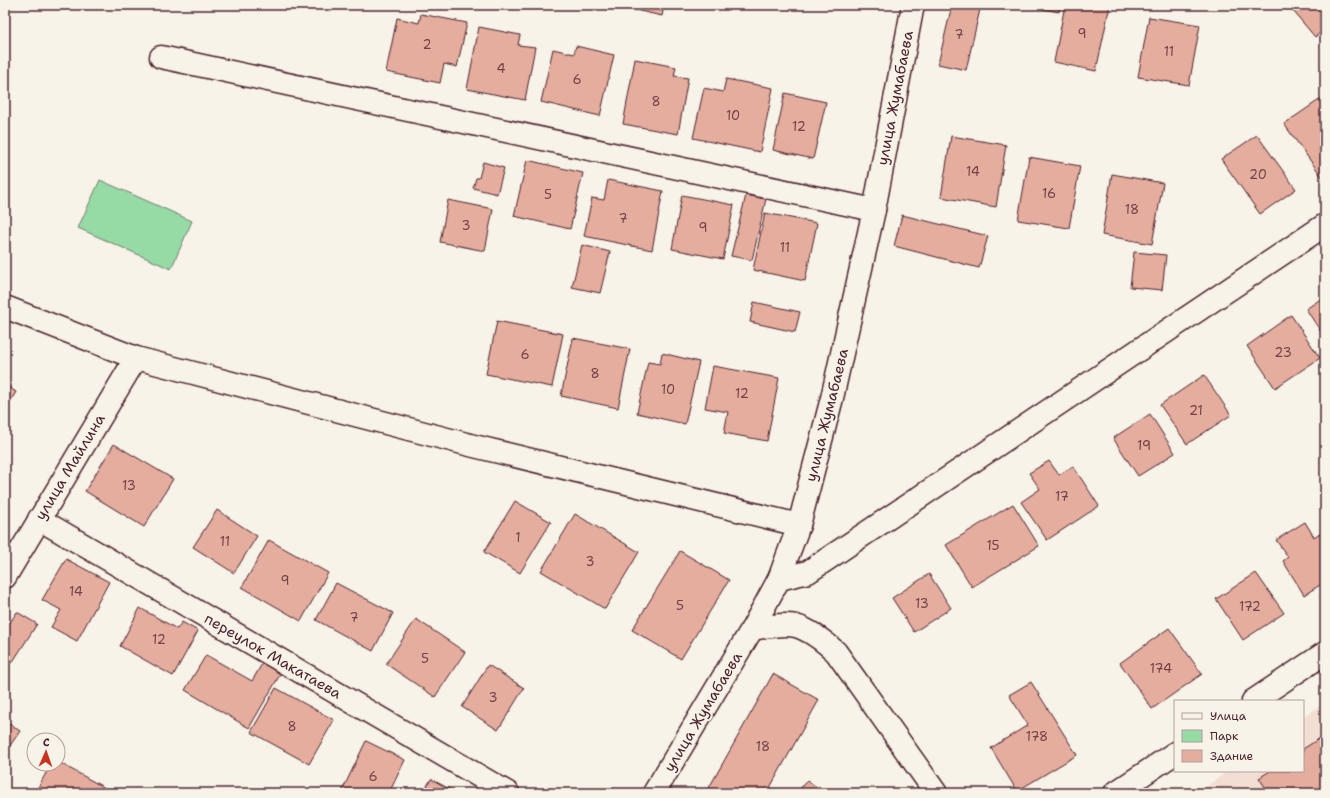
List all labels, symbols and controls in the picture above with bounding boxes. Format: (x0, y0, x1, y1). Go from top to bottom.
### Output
house number: 9 (1077, 25, 1087, 42)
house number: 7 (954, 26, 964, 43)
street label: улица Жумабаева (872, 28, 918, 167)
house number: 2 (422, 36, 432, 53)
house number: 11 (1164, 43, 1174, 60)
house number: 4 (496, 60, 506, 77)
house number: 6 (572, 71, 582, 88)
house number: 8 (651, 93, 661, 110)
house number: 10 (726, 107, 740, 124)
house number: 12 (792, 118, 806, 135)
house number: 14 (966, 163, 980, 180)
house number: 20 (1249, 166, 1267, 183)
house number: 16 (1042, 185, 1056, 202)
house number: 5 (544, 186, 552, 203)
house number: 18 (1125, 201, 1139, 218)
house number: 7 (618, 210, 628, 227)
house number: 3 (461, 217, 471, 234)
house number: 9 (698, 219, 708, 236)
house number: 11 (780, 239, 790, 256)
house number: 23 (1274, 344, 1292, 361)
house number: 6 (520, 346, 530, 363)
street label: улица Жумабаева (801, 346, 853, 484)
house number: 8 (590, 365, 600, 382)
house number: 10 (661, 381, 675, 398)
house number: 12 (735, 385, 749, 402)
house number: 21 (1189, 402, 1203, 419)
street label: улица Майлина (30, 410, 110, 524)
house number: 19 (1137, 437, 1151, 454)
house number: 13 (122, 477, 136, 494)
house number: 17 (1055, 488, 1069, 505)
house number: 1 (515, 529, 521, 546)
house number: 11 (220, 533, 230, 550)
house number: 15 (986, 537, 1000, 554)
house number: 3 (585, 553, 595, 570)
house number: 9 (280, 572, 290, 589)
house number: 14 (69, 583, 83, 600)
house number: 13 (915, 595, 929, 612)
house number: 5 (676, 597, 684, 614)
house number: 172 (1239, 598, 1261, 615)
street label: переулок Макатаева (201, 609, 346, 704)
house number: 7 (349, 609, 359, 626)
house number: 12 (152, 631, 166, 648)
street label: улица Жумабаева (659, 648, 747, 776)
house number: 5 (421, 650, 429, 667)
house number: 174 (1150, 660, 1172, 677)
house number: 3 (488, 689, 498, 706)
legend (1174, 700, 1304, 772)
text: Улица (1210, 708, 1247, 724)
house number: 8 (287, 718, 297, 735)
house number: 178 (1026, 728, 1048, 745)
text: Парк (1210, 728, 1239, 744)
north arrow (26, 732, 66, 772)
text: С (43, 735, 50, 750)
house number: 18 (756, 738, 770, 755)
text: Здание (1210, 748, 1254, 764)
house number: 6 (368, 768, 378, 785)

